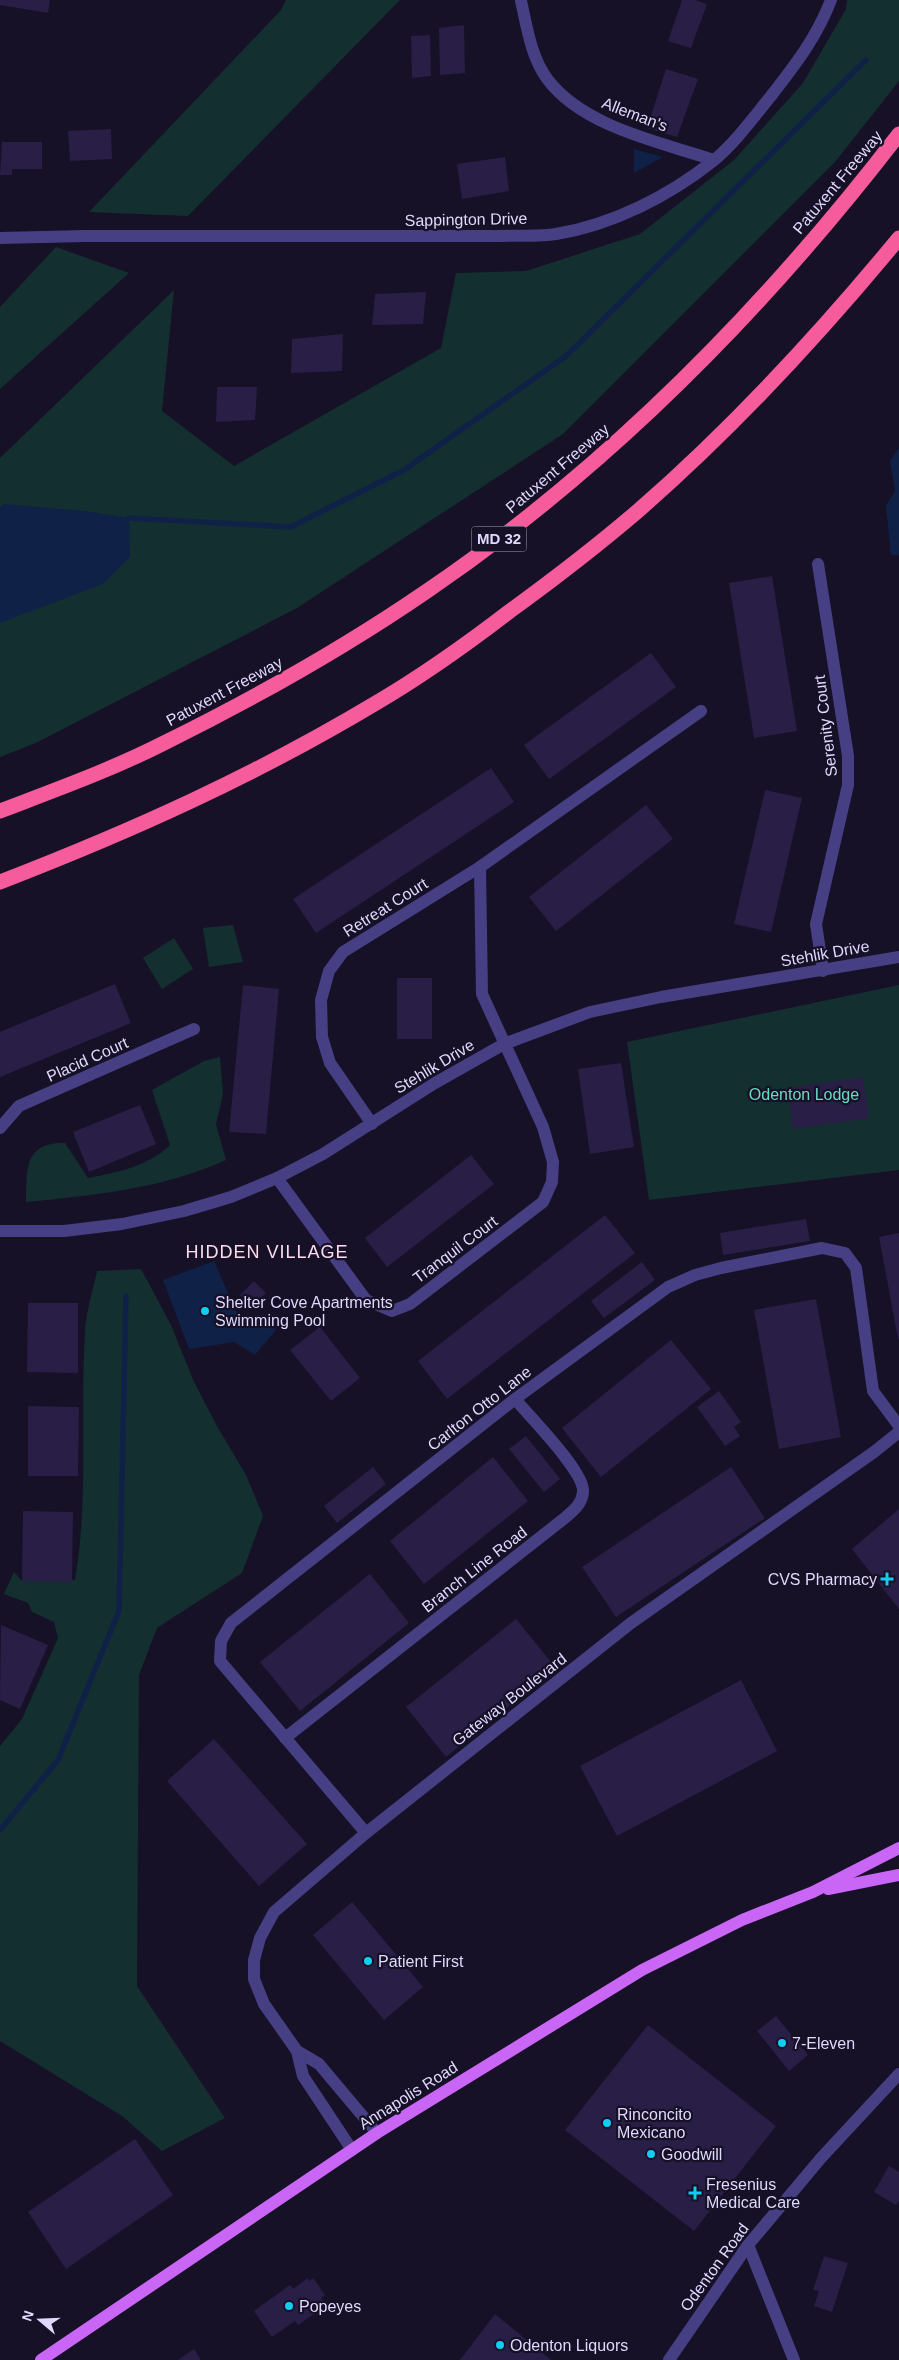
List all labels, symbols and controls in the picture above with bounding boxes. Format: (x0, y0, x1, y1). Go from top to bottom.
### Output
street label: Alleman's (600, 94, 670, 135)
street label: Patuxent Freeway (789, 127, 885, 237)
street label: Sappington Drive (404, 210, 528, 229)
street label: Patuxent Freeway (502, 420, 612, 516)
road number: MD 32 (472, 526, 526, 552)
street label: Patuxent Freeway (163, 654, 285, 729)
street label: Serenity Court (811, 674, 840, 778)
street label: Retreat Court (340, 874, 431, 940)
street label: Stehlik Drive (779, 937, 871, 970)
street label: Placid Court (44, 1034, 131, 1085)
street label: Stehlik Drive (391, 1036, 477, 1097)
park label: Odenton Lodge (749, 1086, 859, 1103)
street label: Tranquil Court (410, 1212, 501, 1287)
district label: HIDDEN VILLAGE (185, 1242, 349, 1262)
place label: Shelter Cove Apartments Swimming Pool (215, 1294, 393, 1329)
marker: Shelter Cove Apartments Swimming Pool (199, 1305, 211, 1317)
street label: Carlton Otto Lane (424, 1363, 534, 1454)
street label: Branch Line Road (419, 1523, 530, 1616)
place label: CVS Pharmacy (768, 1571, 877, 1588)
marker: CVS Pharmacy (881, 1573, 893, 1585)
street label: Gateway Boulevard (449, 1650, 570, 1749)
place label: Patient First (378, 1953, 464, 1970)
marker: Patient First (362, 1955, 374, 1967)
place label: 7-Eleven (792, 2035, 855, 2052)
marker: 7-Eleven (776, 2037, 788, 2049)
street label: Annapolis Road (356, 2058, 461, 2133)
place label: Rinconcito Mexicano (617, 2106, 692, 2141)
marker: Rinconcito Mexicano (601, 2117, 613, 2129)
place label: Goodwill (661, 2146, 722, 2163)
marker: Goodwill (645, 2148, 657, 2160)
place label: Fresenius Medical Care (706, 2176, 800, 2211)
marker: Fresenius Medical Care (688, 2186, 702, 2200)
street label: Odenton Road (677, 2220, 752, 2314)
north arrow (15, 2295, 65, 2345)
place label: Popeyes (299, 2298, 361, 2315)
marker: Popeyes (283, 2300, 295, 2312)
text: N (18, 2308, 37, 2323)
place label: Odenton Liquors (510, 2337, 628, 2354)
marker: Odenton Liquors (494, 2339, 506, 2351)

